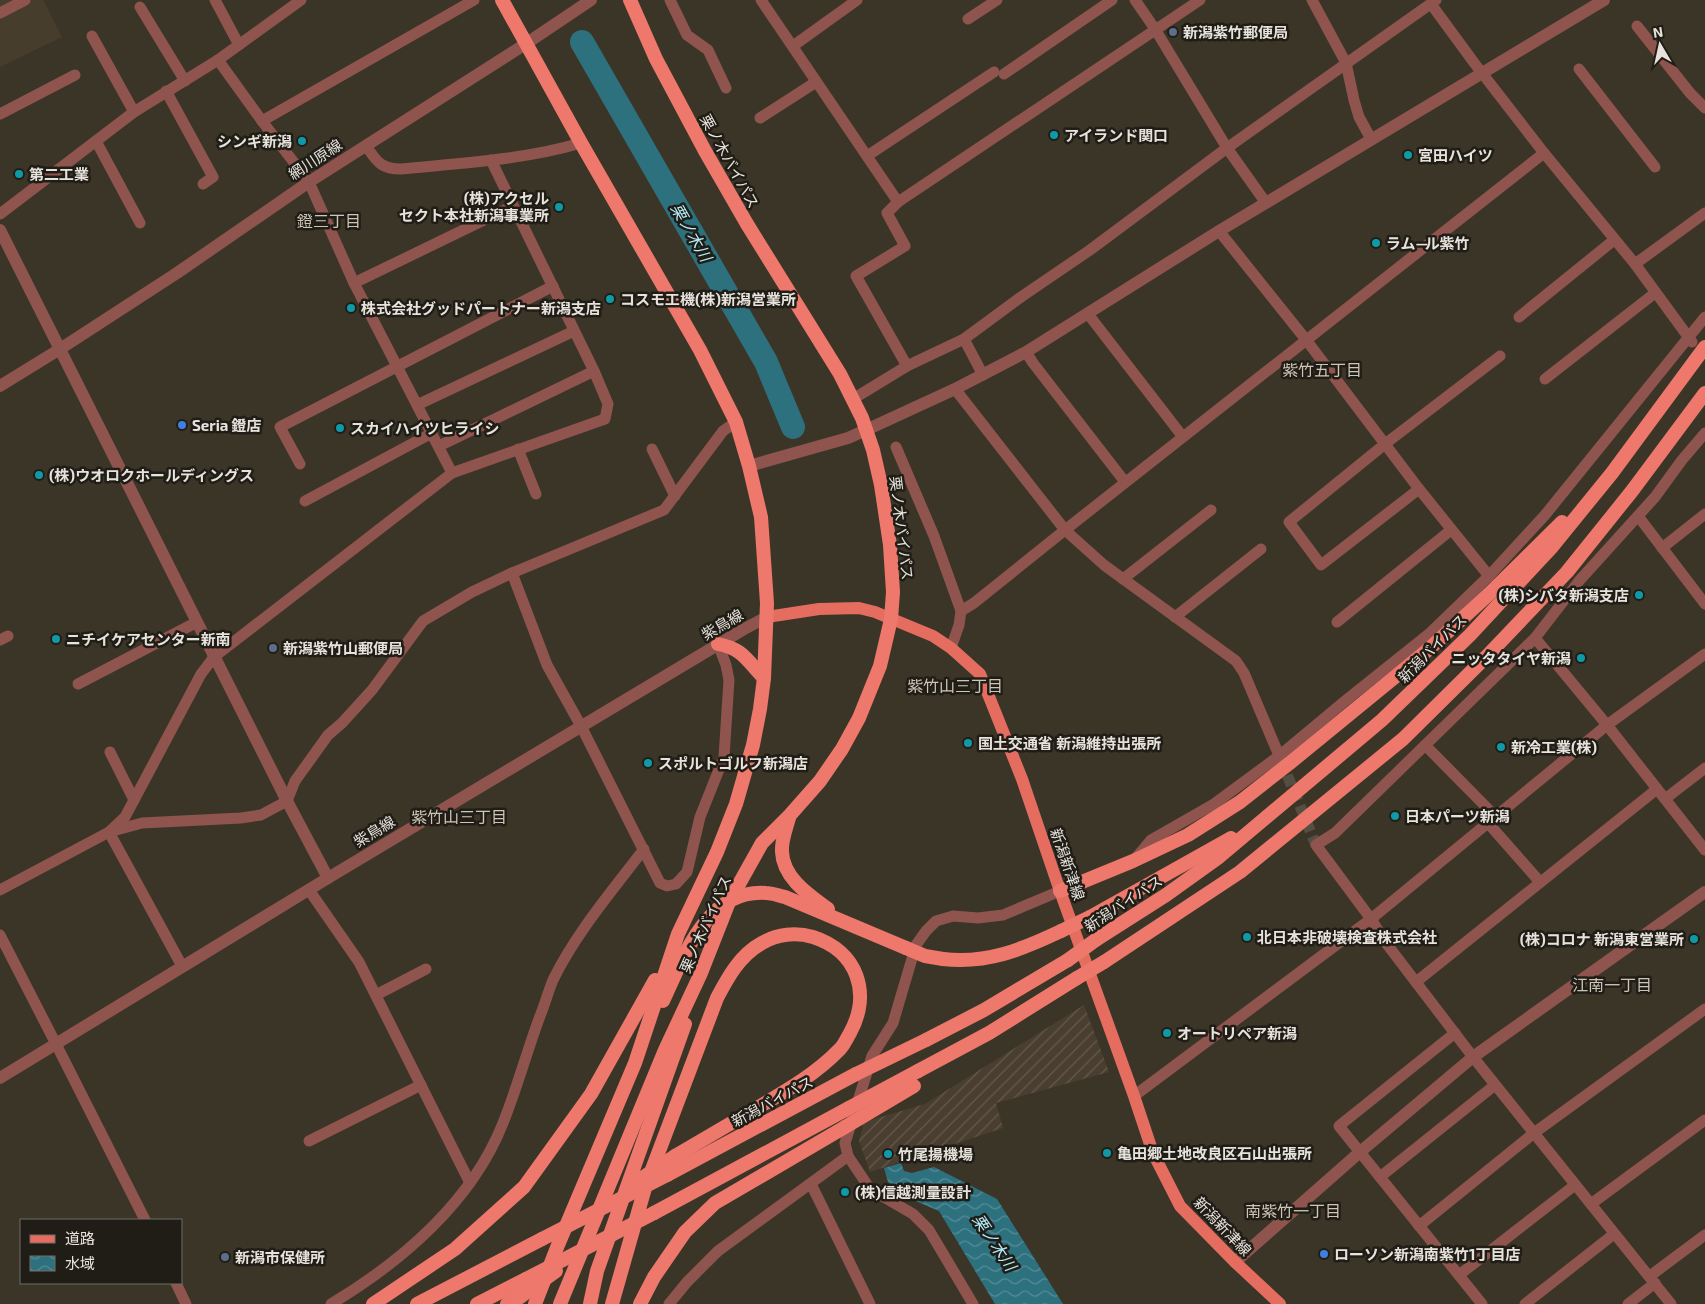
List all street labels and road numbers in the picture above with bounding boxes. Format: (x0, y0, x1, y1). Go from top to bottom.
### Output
street label: 栗ノ木バイパス (697, 111, 763, 211)
street label: 網川原線 (285, 135, 345, 183)
street label: 栗ノ木バイパス (887, 475, 917, 581)
street label: 紫鳥線 (698, 605, 746, 643)
street label: 新潟バイパス (1394, 610, 1470, 686)
street label: 紫鳥線 (350, 812, 398, 850)
street label: 新潟新津線 (1047, 826, 1089, 902)
street label: 新潟バイパス (1080, 871, 1166, 935)
street label: 栗ノ木バイパス (675, 873, 735, 975)
street label: 新潟バイパス (728, 1072, 816, 1130)
street label: 新潟新津線 (1190, 1193, 1256, 1259)

